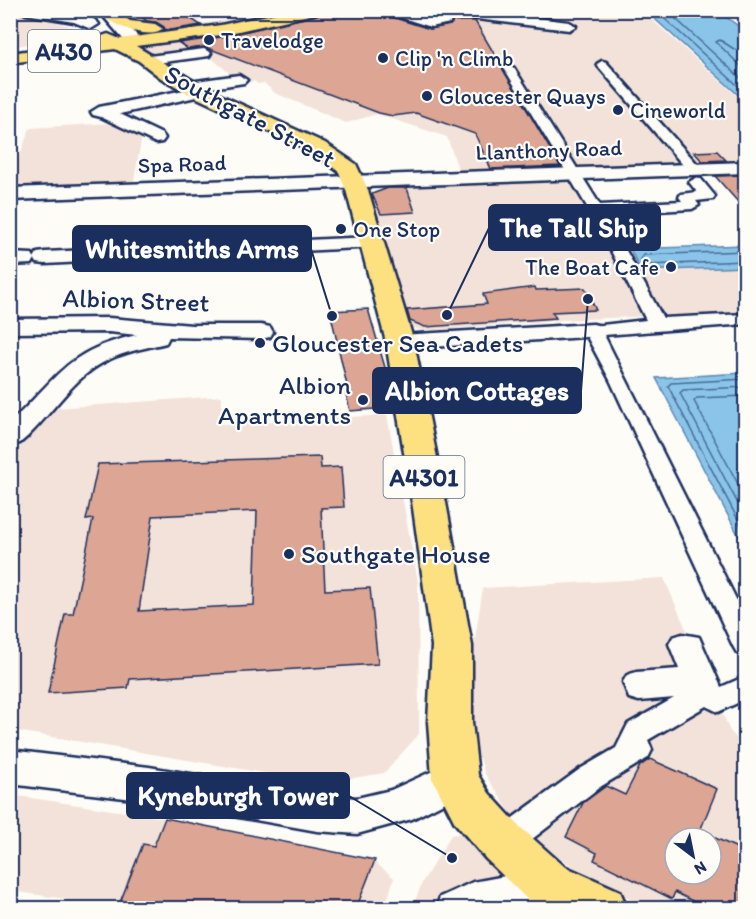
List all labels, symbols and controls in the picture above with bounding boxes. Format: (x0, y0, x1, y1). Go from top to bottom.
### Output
place label: Travelodge (221, 27, 324, 54)
road number: A430 (28, 30, 100, 72)
marker: Travelodge (202, 33, 216, 47)
place label: Clip 'n Climb (395, 45, 514, 72)
marker: Clip 'n Climb (376, 51, 390, 65)
street label: Southgate Street (159, 57, 341, 175)
place label: Gloucester Quays (439, 83, 606, 110)
marker: Gloucester Quays (420, 89, 434, 103)
place label: Cineworld (630, 97, 726, 124)
marker: Cineworld (611, 103, 625, 117)
street label: Llanthony Road (475, 134, 623, 166)
street label: Spa Road (137, 149, 227, 179)
callout: The Tall Ship (489, 205, 660, 250)
text: The Tall Ship (499, 211, 648, 244)
place label: One Stop (353, 216, 440, 243)
marker: One Stop (334, 222, 348, 236)
callout: Whitesmiths Arms (73, 226, 311, 271)
text: Whitesmiths Arms (85, 232, 299, 265)
place label: The Boat Cafe (525, 254, 659, 281)
marker: The Boat Cafe (664, 260, 678, 274)
street label: Albion Street (62, 281, 210, 319)
place label: Gloucester Sea Cadets (272, 327, 523, 359)
marker: Gloucester Sea Cadets (253, 336, 267, 350)
callout: Albion Cottages (373, 368, 581, 413)
place label: Albion Apartments (218, 369, 351, 431)
text: Albion Cottages (384, 374, 569, 407)
marker: Albion Apartments (356, 393, 370, 407)
road number: A4301 (384, 456, 464, 498)
place label: Southgate House (301, 538, 491, 570)
marker: Southgate House (282, 547, 296, 561)
callout: Kyneburgh Tower (127, 773, 349, 818)
text: Kyneburgh Tower (138, 779, 339, 812)
north arrow (663, 826, 723, 886)
text: N (691, 857, 710, 879)

